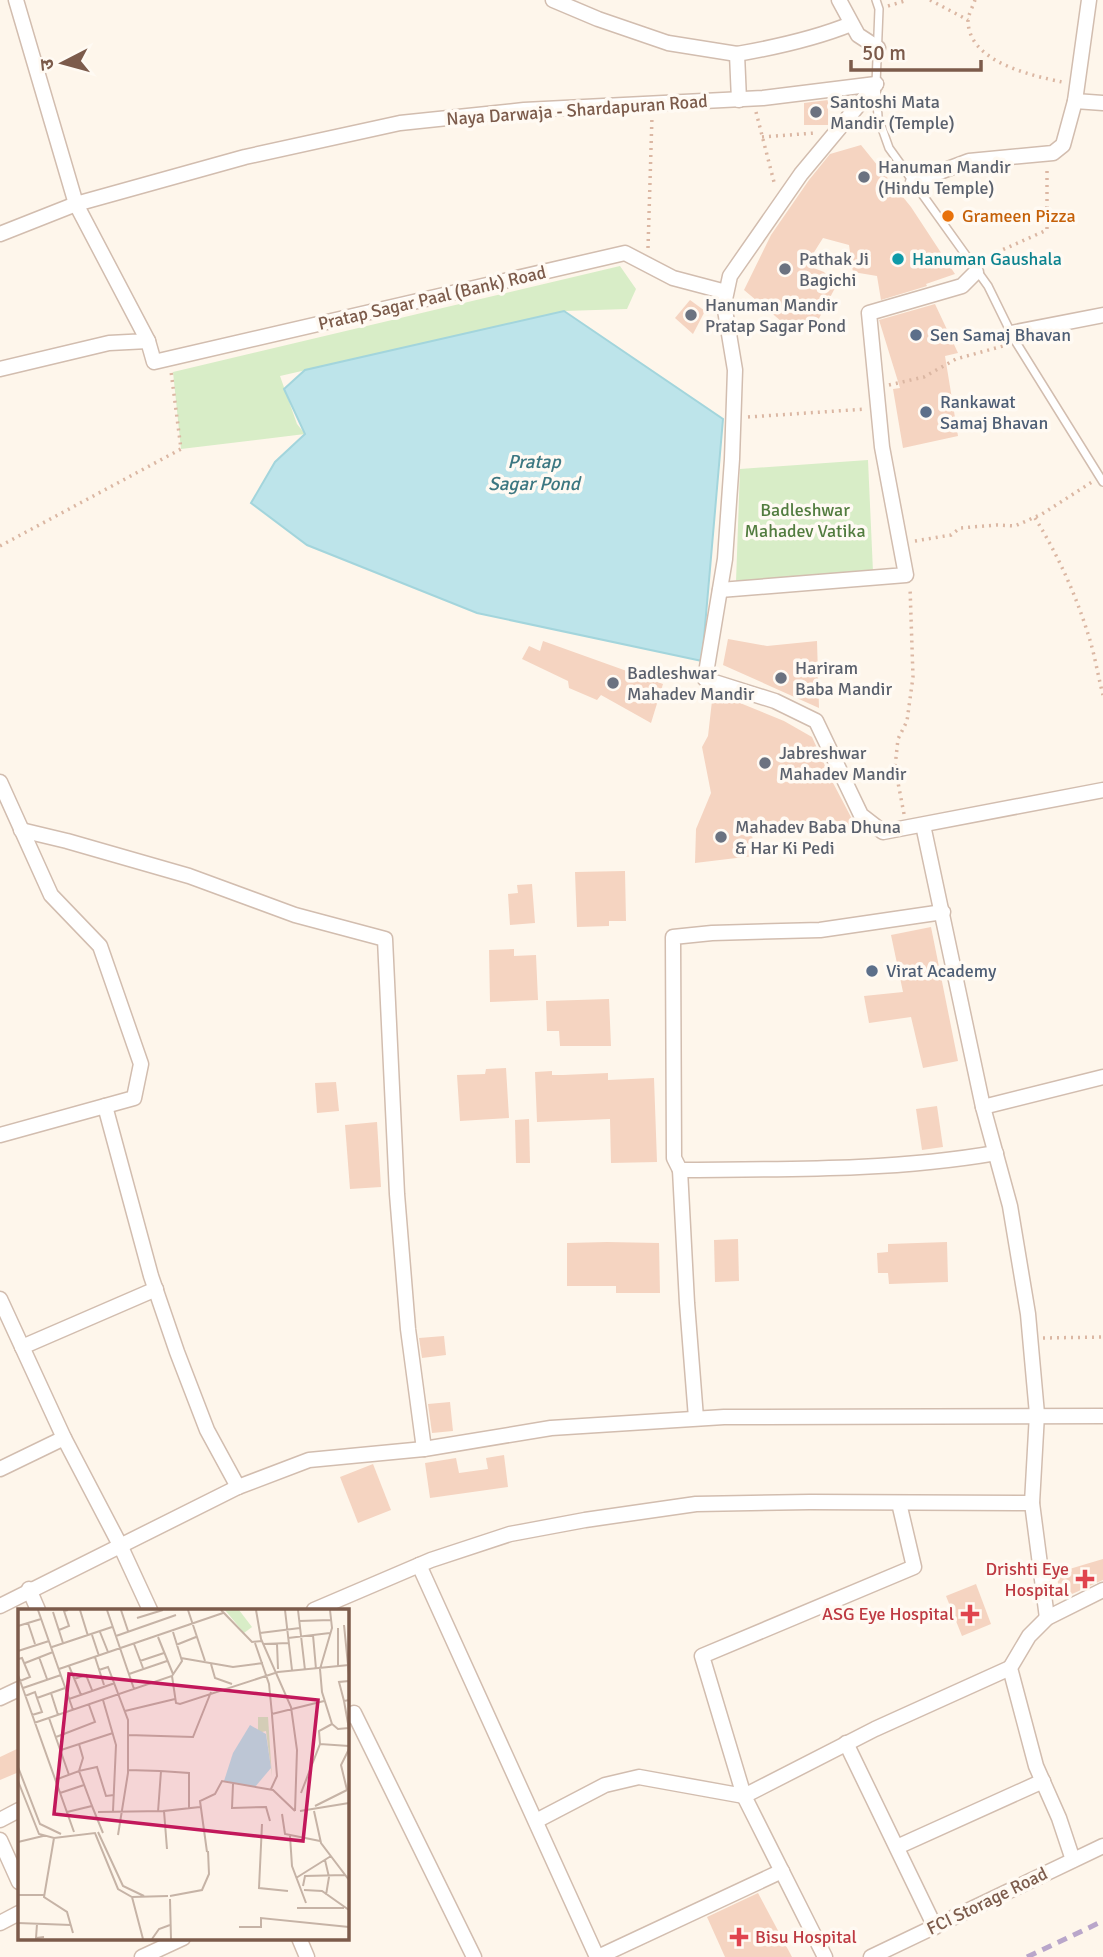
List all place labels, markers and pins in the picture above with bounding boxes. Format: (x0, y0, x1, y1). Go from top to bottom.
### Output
place label: Santoshi Mata Mandir (Temple) (830, 91, 955, 134)
marker: Santoshi Mata Mandir (Temple) (808, 104, 824, 120)
place label: Hanuman Mandir (Hindu Temple) (878, 156, 1011, 199)
marker: Hanuman Mandir (Hindu Temple) (856, 169, 872, 185)
place label: Grameen Pizza (962, 205, 1076, 227)
marker: Grameen Pizza (940, 208, 956, 224)
place label: Pathak Ji Bagichi (799, 248, 869, 291)
place label: Hanuman Gaushala (912, 248, 1062, 270)
marker: Hanuman Gaushala (890, 251, 906, 267)
marker: Pathak Ji Bagichi (777, 261, 793, 277)
place label: Hanuman Mandir Pratap Sagar Pond (705, 294, 846, 337)
marker: Hanuman Mandir Pratap Sagar Pond (683, 307, 699, 323)
place label: Sen Samaj Bhavan (930, 324, 1071, 346)
marker: Sen Samaj Bhavan (908, 327, 924, 343)
place label: Rankawat Samaj Bhavan (940, 391, 1048, 434)
marker: Rankawat Samaj Bhavan (918, 404, 934, 420)
place label: Hariram Baba Mandir (795, 657, 892, 700)
place label: Badleshwar Mahadev Mandir (627, 662, 755, 705)
marker: Hariram Baba Mandir (773, 670, 789, 686)
marker: Badleshwar Mahadev Mandir (605, 675, 621, 691)
place label: Jabreshwar Mahadev Mandir (779, 742, 907, 785)
marker: Jabreshwar Mahadev Mandir (757, 755, 773, 771)
place label: Mahadev Baba Dhuna & Har Ki Pedi (735, 816, 901, 859)
marker: Mahadev Baba Dhuna & Har Ki Pedi (713, 829, 729, 845)
place label: Virat Academy (886, 960, 997, 982)
marker: Virat Academy (864, 963, 880, 979)
place label: Drishti Eye Hospital (985, 1558, 1069, 1601)
marker: Drishti Eye Hospital (1075, 1569, 1095, 1589)
place label: ASG Eye Hospital (822, 1603, 954, 1625)
marker: ASG Eye Hospital (960, 1604, 980, 1624)
place label: Bisu Hospital (755, 1926, 857, 1948)
marker: Bisu Hospital (729, 1927, 749, 1947)

